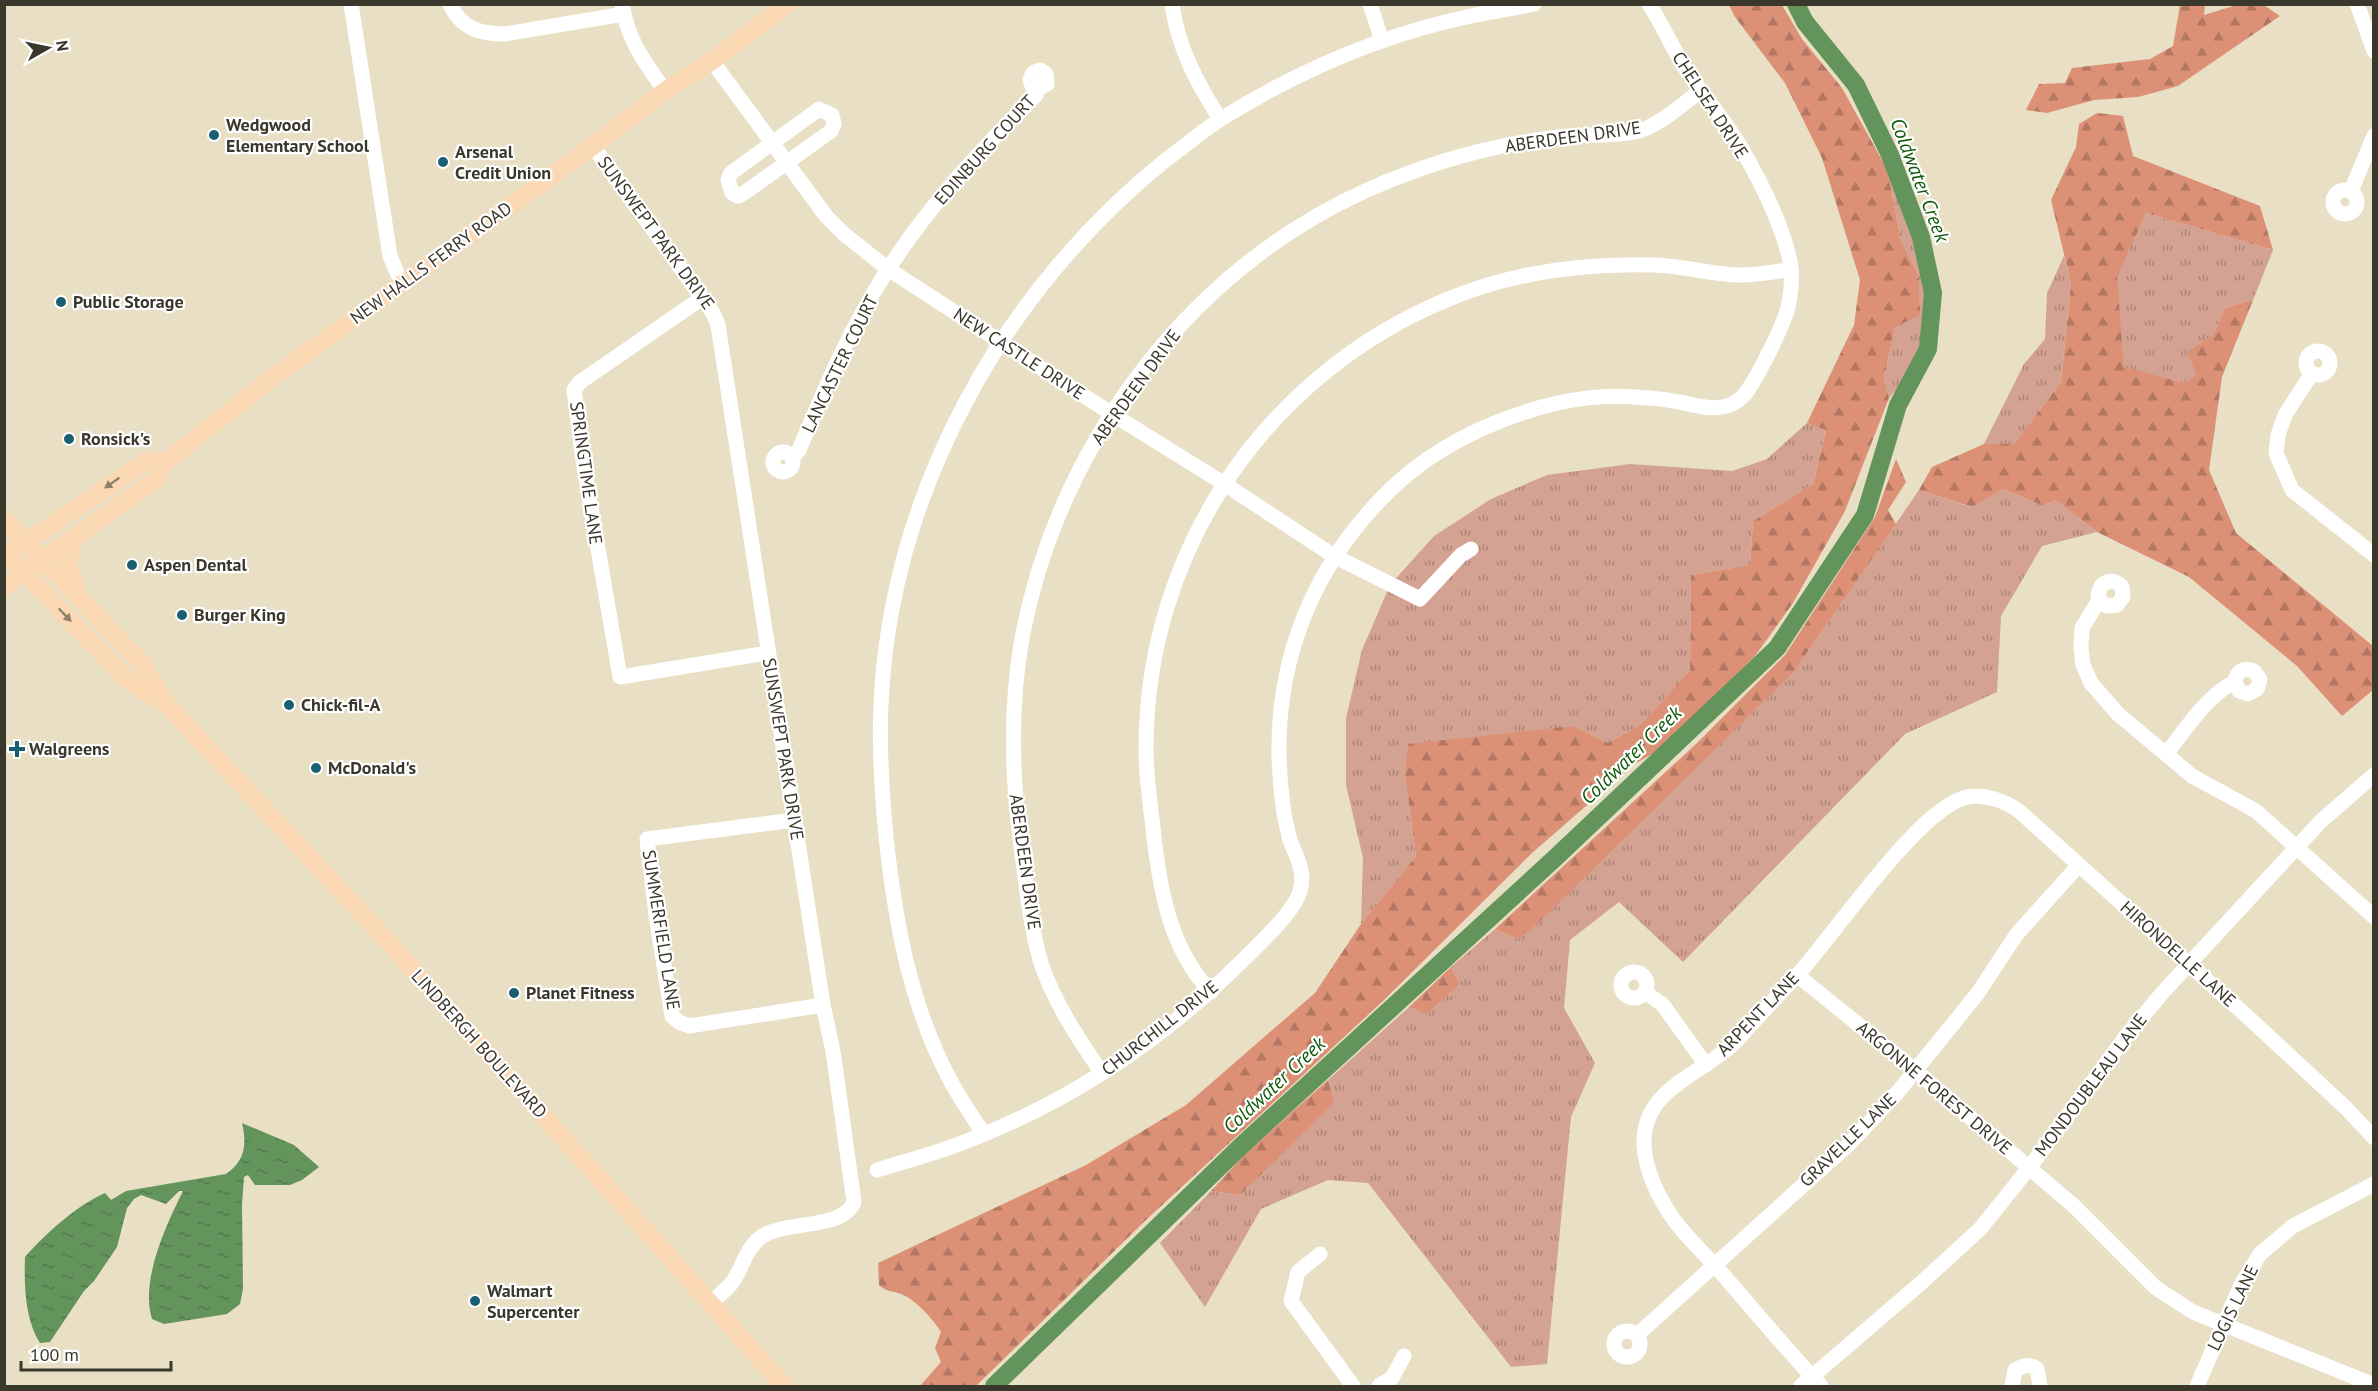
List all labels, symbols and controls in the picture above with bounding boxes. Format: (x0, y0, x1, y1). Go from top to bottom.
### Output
north arrow (18, 18, 78, 78)
text: N (52, 39, 74, 52)
street label: CHELSEA DRIVE (1667, 47, 1753, 162)
street label: EDINBURG COURT (929, 90, 1040, 209)
place label: Wedgwood Elementary School (226, 113, 370, 157)
water label: Coldwater Creek (1884, 114, 1956, 247)
street label: ABERDEEN DRIVE (1504, 116, 1642, 157)
marker: Wedgwood Elementary School (207, 128, 221, 142)
place label: Arsenal Credit Union (455, 140, 551, 184)
street label: SUNSWEPT PARK DRIVE (593, 151, 720, 314)
marker: Arsenal Credit Union (436, 155, 450, 169)
street label: NEW HALLS FERRY ROAD (345, 196, 516, 329)
place label: Public Storage (73, 290, 184, 313)
street label: LANCASTER COURT (796, 291, 883, 436)
marker: Public Storage (54, 295, 68, 309)
street label: NEW CASTLE DRIVE (949, 302, 1089, 405)
street label: ABERDEEN DRIVE (1086, 325, 1185, 449)
street label: SPRINGTIME LANE (565, 400, 608, 546)
place label: Ronsick's (81, 427, 151, 450)
marker: Ronsick's (62, 432, 76, 446)
one-way arrow (105, 477, 120, 489)
place label: Aspen Dental (144, 553, 248, 576)
marker: Aspen Dental (125, 558, 139, 572)
place label: Burger King (194, 603, 286, 626)
one-way arrow (57, 608, 71, 622)
marker: Burger King (175, 608, 189, 622)
street label: SUNSWEPT PARK DRIVE (758, 656, 809, 842)
place label: Chick-fil-A (301, 693, 380, 716)
marker: Chick-fil-A (282, 698, 296, 712)
water label: Coldwater Creek (1575, 700, 1688, 810)
place label: Walgreens (29, 737, 110, 760)
marker: Walgreens (10, 742, 24, 756)
place label: McDonald's (328, 756, 416, 779)
marker: McDonald's (309, 761, 323, 775)
street label: ABERDEEN DRIVE (1005, 793, 1046, 931)
street label: SUMMERFIELD LANE (637, 848, 686, 1012)
street label: HIRONDELLE LANE (2116, 896, 2241, 1012)
street label: LINDBERGH BOULEVARD (406, 964, 552, 1123)
street label: ARPENT LANE (1712, 967, 1804, 1061)
street label: CHURCHILL DRIVE (1097, 975, 1223, 1080)
place label: Planet Fitness (526, 981, 635, 1004)
marker: Planet Fitness (507, 986, 521, 1000)
street label: MONDOUBLEAU LANE (2029, 1009, 2152, 1161)
street label: ARGONNE FOREST DRIVE (1852, 1016, 2017, 1159)
water label: Coldwater Creek (1217, 1030, 1331, 1139)
street label: GRAVELLE LANE (1794, 1088, 1901, 1192)
street label: LOGIS LANE (2202, 1261, 2263, 1355)
place label: Walmart Supercenter (487, 1279, 580, 1323)
marker: Walmart Supercenter (468, 1294, 482, 1308)
scale bar (21, 1334, 171, 1372)
text: 100 m (30, 1343, 79, 1366)

